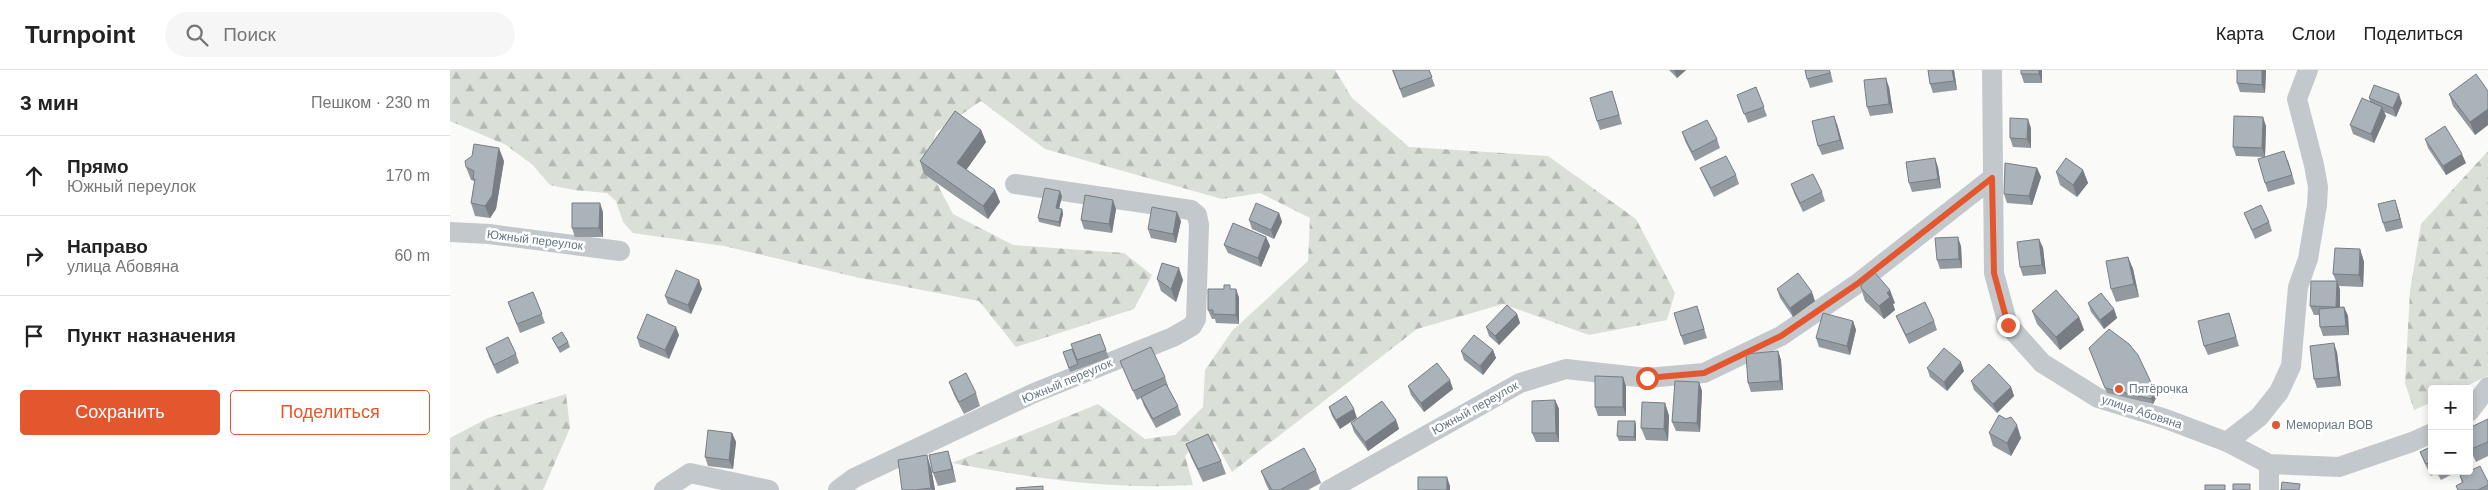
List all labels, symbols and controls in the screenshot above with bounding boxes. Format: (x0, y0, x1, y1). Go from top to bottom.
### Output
search box (165, 12, 515, 57)
text: Turnpoint (25, 21, 135, 48)
icon: search (183, 21, 211, 49)
text: Поиск (223, 24, 276, 45)
text: Карта (2216, 24, 2264, 44)
text: Слои (2292, 24, 2336, 44)
text: Поделиться (2364, 24, 2463, 44)
text: 3 мин (20, 91, 79, 114)
text: Пешком · 230 m (311, 94, 430, 111)
text: Прямо (67, 156, 129, 177)
icon: ahead (20, 162, 48, 190)
text: 170 m (386, 167, 430, 184)
text: Южный переулок (67, 178, 196, 195)
street label: Южный переулок (486, 227, 585, 253)
text: Направо (67, 236, 148, 257)
icon: right (20, 242, 48, 270)
text: 60 m (394, 247, 430, 264)
text: улица Абовяна (67, 258, 179, 275)
route end (1997, 314, 2020, 337)
icon: arrive (20, 322, 48, 350)
text: Пункт назначения (67, 325, 236, 346)
street label: Южный переулок (1020, 355, 1115, 406)
route start (1636, 367, 1659, 390)
street label: Южный переулок (1429, 378, 1521, 438)
place label: Пятёрочка (2129, 382, 2188, 396)
marker: Пятёрочка (2113, 383, 2125, 395)
map controls (2428, 385, 2473, 475)
button: + (2428, 385, 2473, 430)
button: Сохранить (20, 390, 220, 435)
button: Поделиться (230, 390, 430, 435)
street label: улица Абовяна (2100, 392, 2184, 432)
place label: Мемориал ВОВ (2286, 418, 2373, 432)
marker: Мемориал ВОВ (2270, 419, 2282, 431)
button: − (2428, 430, 2473, 475)

